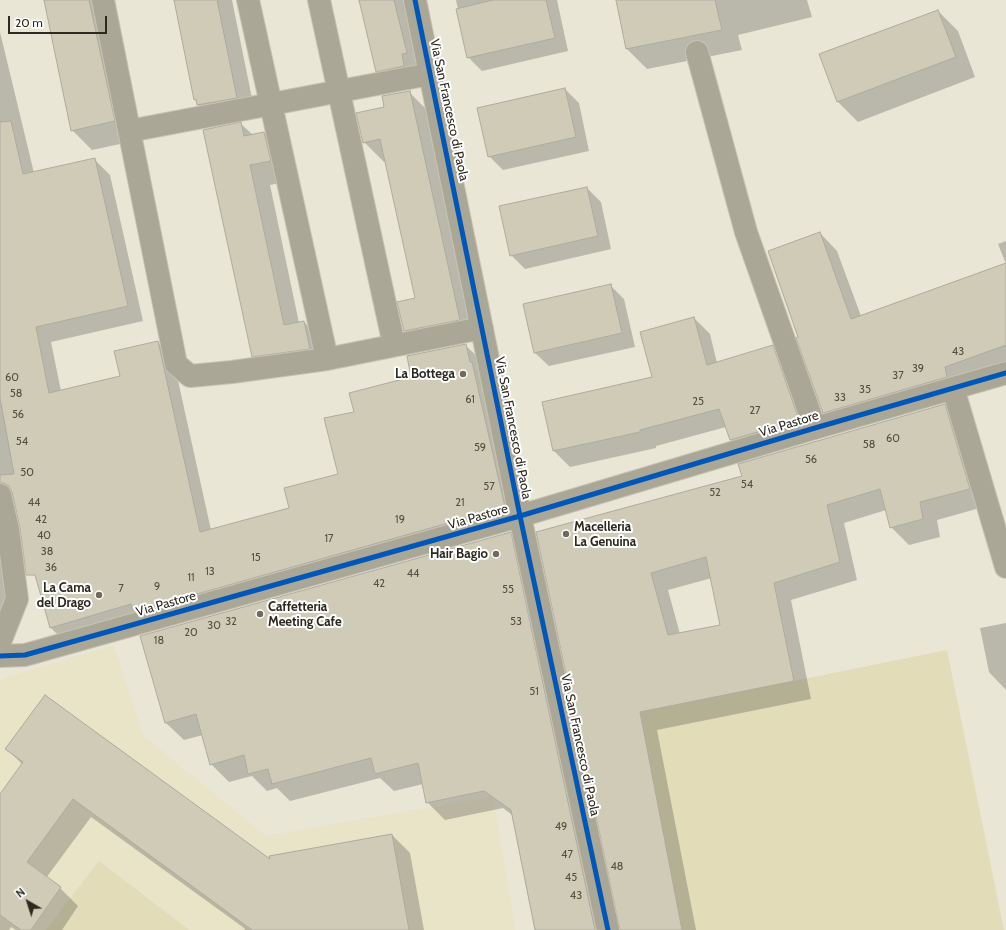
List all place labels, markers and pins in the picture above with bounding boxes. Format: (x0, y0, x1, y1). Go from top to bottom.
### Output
place label: La Bottega (395, 366, 455, 382)
marker: La Bottega (458, 369, 468, 379)
place label: Macelleria La Genuina (574, 519, 636, 550)
marker: Macelleria La Genuina (561, 529, 571, 539)
place label: Hair Bagio (430, 546, 488, 562)
marker: Hair Bagio (491, 549, 501, 559)
place label: La Cama del Drago (37, 580, 91, 611)
marker: La Cama del Drago (94, 590, 104, 600)
place label: Caffetteria Meeting Cafe (268, 599, 342, 630)
marker: Caffetteria Meeting Cafe (255, 609, 265, 619)

